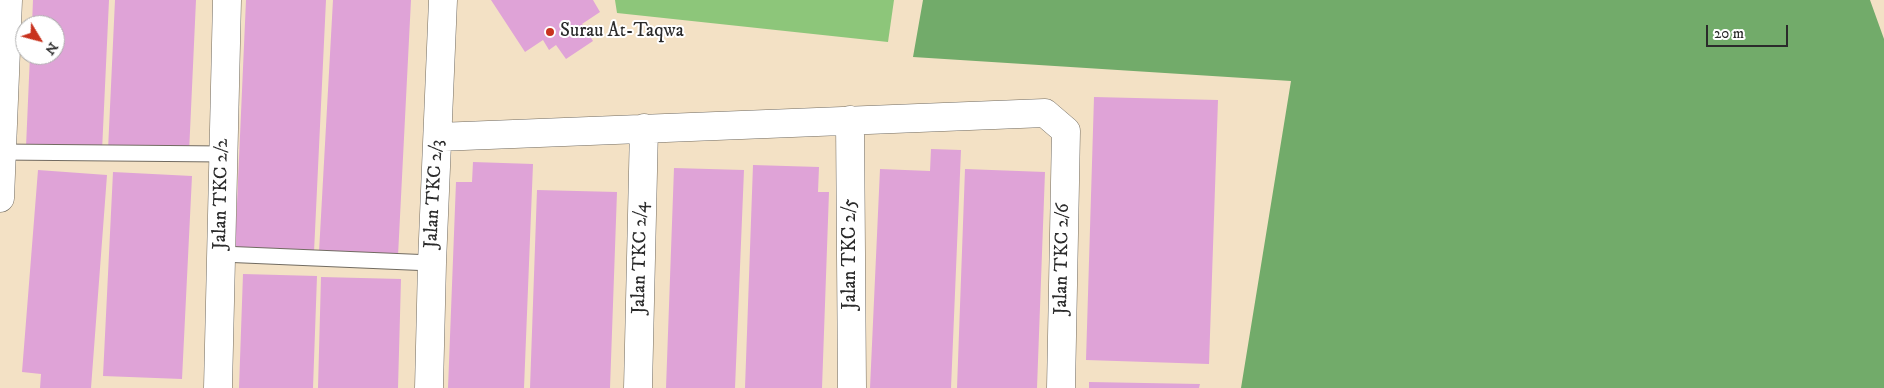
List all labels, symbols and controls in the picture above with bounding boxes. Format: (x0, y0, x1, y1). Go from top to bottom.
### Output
north arrow (15, 15, 65, 65)
scale bar (1709, 15, 1792, 47)
place label: Surau At-Taqwa (560, 21, 684, 43)
text: 20 m (1714, 24, 1744, 43)
marker: Surau At-Taqwa (544, 26, 556, 38)
text: N (41, 38, 62, 58)
street label: Jalan TKC 2/2 (210, 138, 234, 250)
street label: Jalan TKC 2/3 (421, 139, 449, 249)
street label: Jalan TKC 2/5 (840, 198, 862, 310)
street label: Jalan TKC 2/4 (629, 202, 653, 314)
street label: Jalan TKC 2/6 (1051, 203, 1075, 315)

